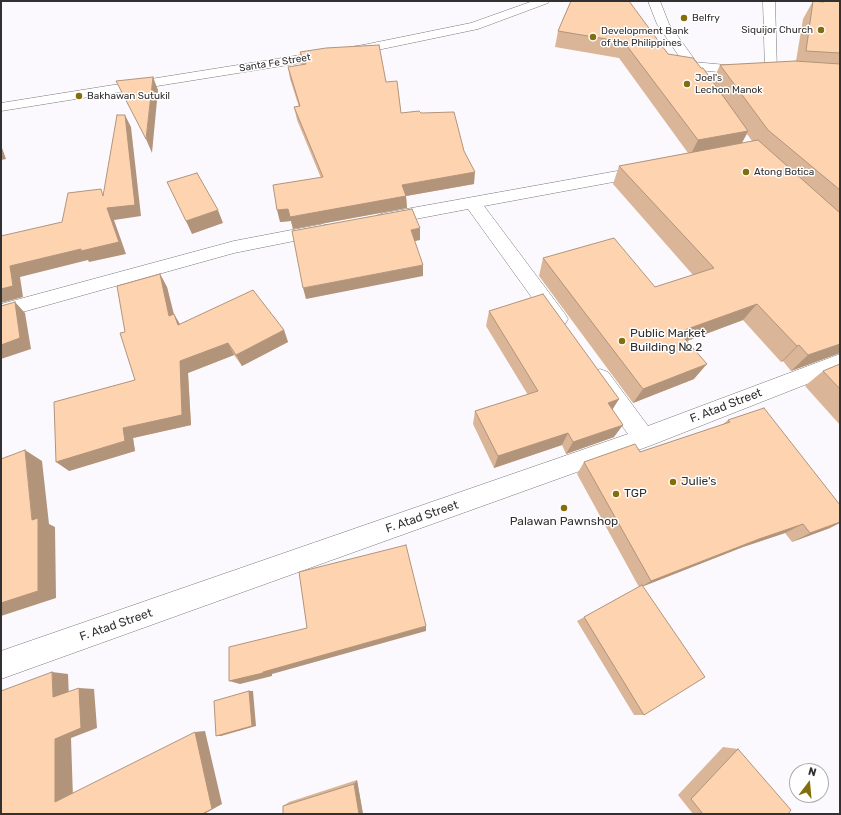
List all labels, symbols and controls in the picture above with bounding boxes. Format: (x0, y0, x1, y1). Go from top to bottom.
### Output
place label: Belfry (692, 12, 720, 24)
marker: Belfry (679, 13, 689, 23)
place label: Siquijor Church (741, 24, 813, 36)
place label: Development Bank of the Philippines (601, 25, 689, 48)
marker: Siquijor Church (816, 25, 826, 35)
marker: Development Bank of the Philippines (588, 32, 598, 42)
street label: Santa Fe Street (238, 51, 312, 75)
place label: Joel's Lechon Manok (695, 72, 762, 96)
marker: Joel's Lechon Manok (682, 79, 692, 89)
place label: Bakhawan Sutukil (87, 90, 170, 102)
marker: Bakhawan Sutukil (74, 91, 84, 101)
place label: Atong Botica (754, 166, 814, 178)
marker: Atong Botica (741, 167, 751, 177)
place label: Public Market Building № 2 (630, 327, 705, 355)
marker: Public Market Building № 2 (617, 336, 627, 346)
street label: F. Atad Street (688, 386, 764, 426)
place label: Julie's (681, 475, 716, 489)
marker: Julie's (668, 477, 678, 487)
place label: TGP (624, 487, 647, 501)
marker: TGP (611, 489, 621, 499)
street label: F. Atad Street (384, 498, 460, 536)
marker: Palawan Pawnshop (559, 503, 569, 513)
place label: Palawan Pawnshop (510, 515, 618, 529)
street label: F. Atad Street (78, 606, 154, 644)
north arrow (789, 763, 829, 803)
text: N (807, 765, 818, 779)

